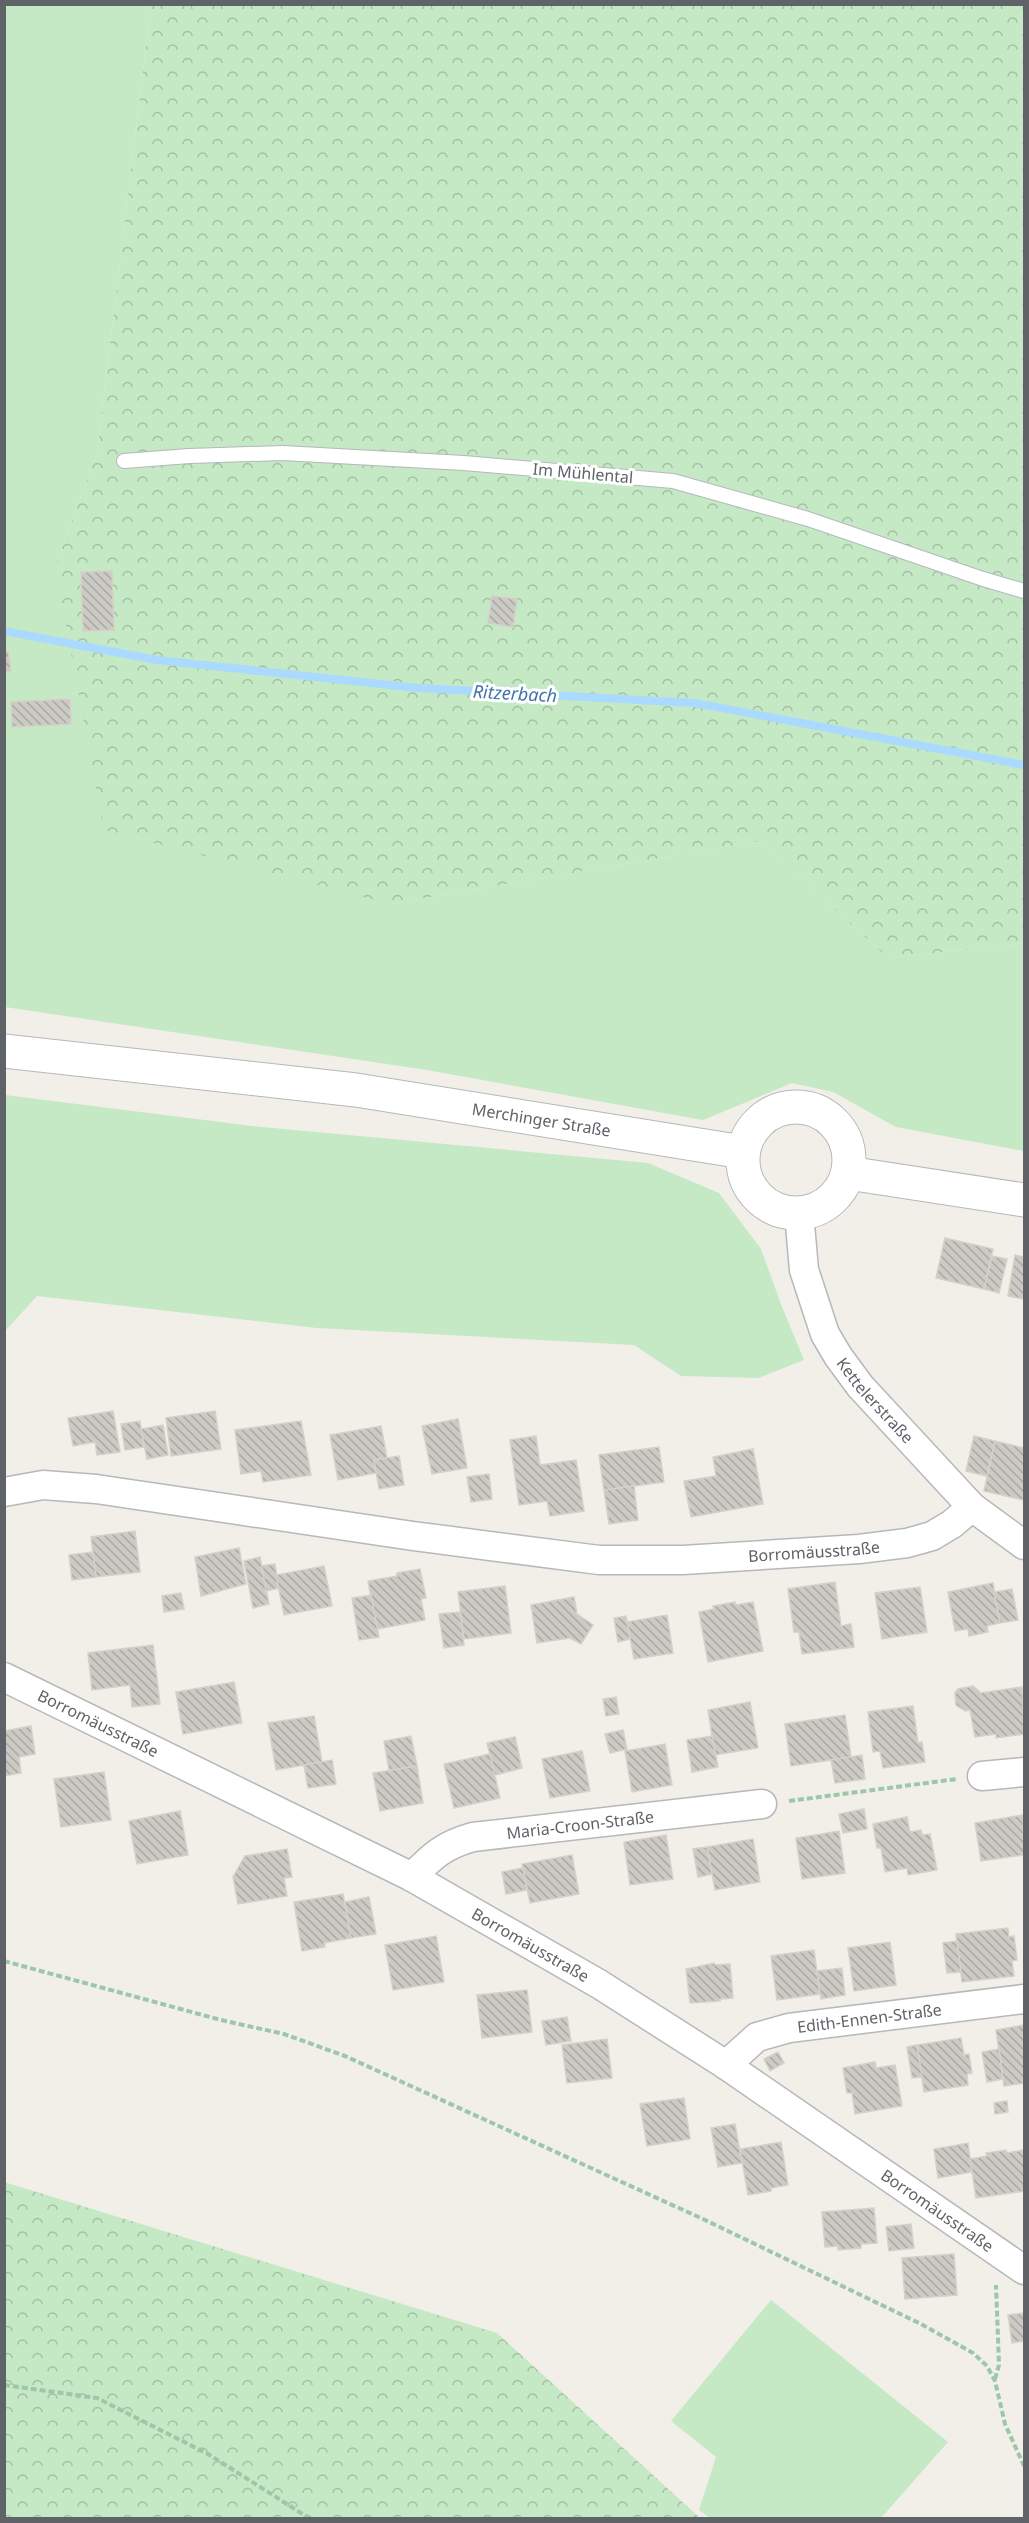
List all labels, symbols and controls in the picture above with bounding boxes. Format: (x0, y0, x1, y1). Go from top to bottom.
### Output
street label: Im Mühlental (532, 458, 634, 488)
water label: Ritzerbach (472, 679, 558, 707)
street label: Merchinger Straße (471, 1098, 612, 1142)
street label: Kettelerstraße (832, 1353, 919, 1448)
street label: Borromäusstraße (747, 1535, 881, 1567)
street label: Borromäusstraße (34, 1684, 162, 1762)
street label: Maria-Croon-Straße (505, 1805, 655, 1844)
street label: Borromäusstraße (468, 1903, 593, 1987)
street label: Edith-Ennen-Straße (796, 1998, 943, 2038)
street label: Borromäusstraße (877, 2164, 998, 2257)

